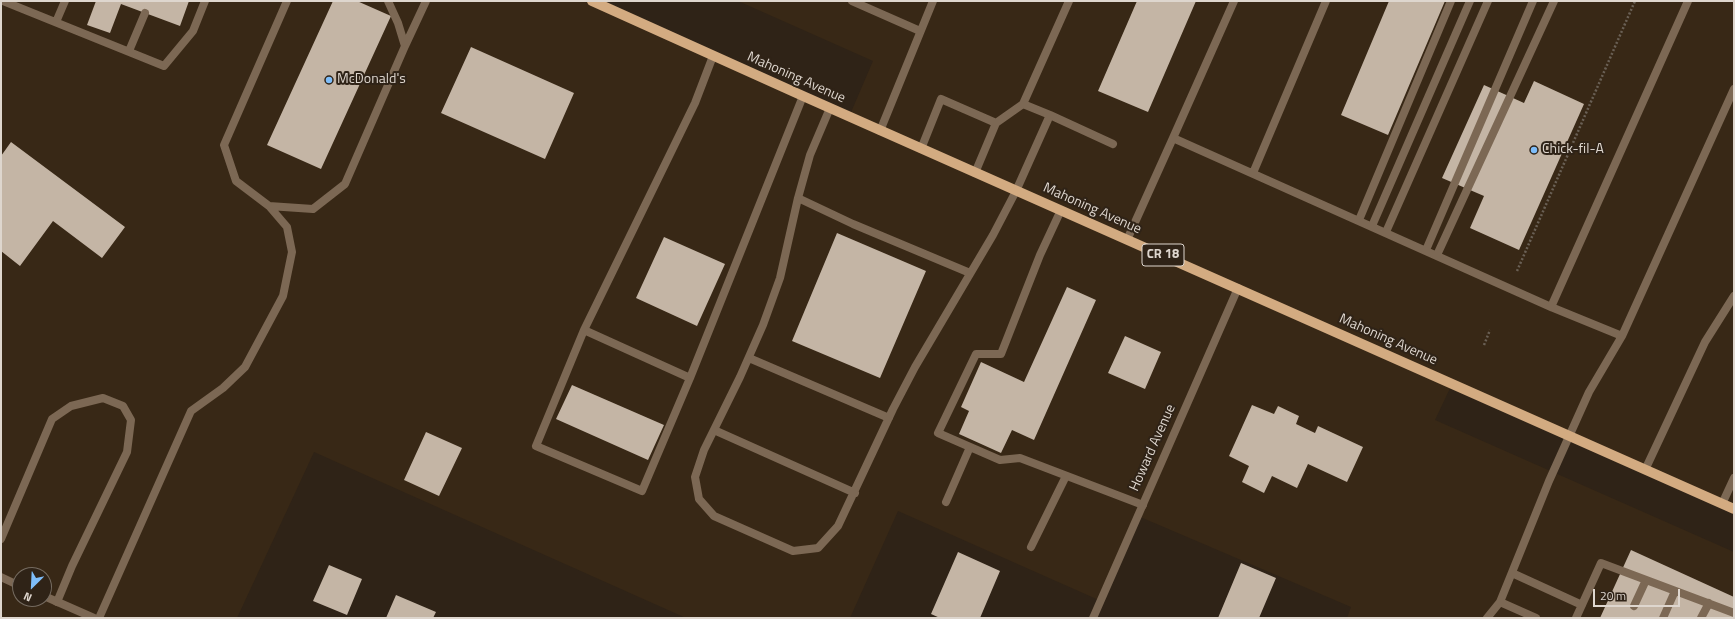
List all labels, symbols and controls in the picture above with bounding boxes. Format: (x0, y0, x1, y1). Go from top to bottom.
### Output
street label: Mahoning Avenue (744, 49, 848, 107)
place label: McDonald's (337, 72, 406, 88)
marker: McDonald's (324, 75, 334, 85)
place label: Chick-fil-A (1542, 142, 1604, 158)
marker: Chick-fil-A (1529, 145, 1539, 155)
street label: Mahoning Avenue (1040, 180, 1144, 238)
road number: CR 18 (1142, 244, 1184, 266)
street label: Mahoning Avenue (1336, 311, 1440, 369)
street label: Howard Avenue (1126, 402, 1180, 494)
north arrow (12, 567, 52, 607)
scale bar (1595, 581, 1682, 607)
text: 20 m (1600, 586, 1626, 605)
text: N (21, 588, 34, 606)

